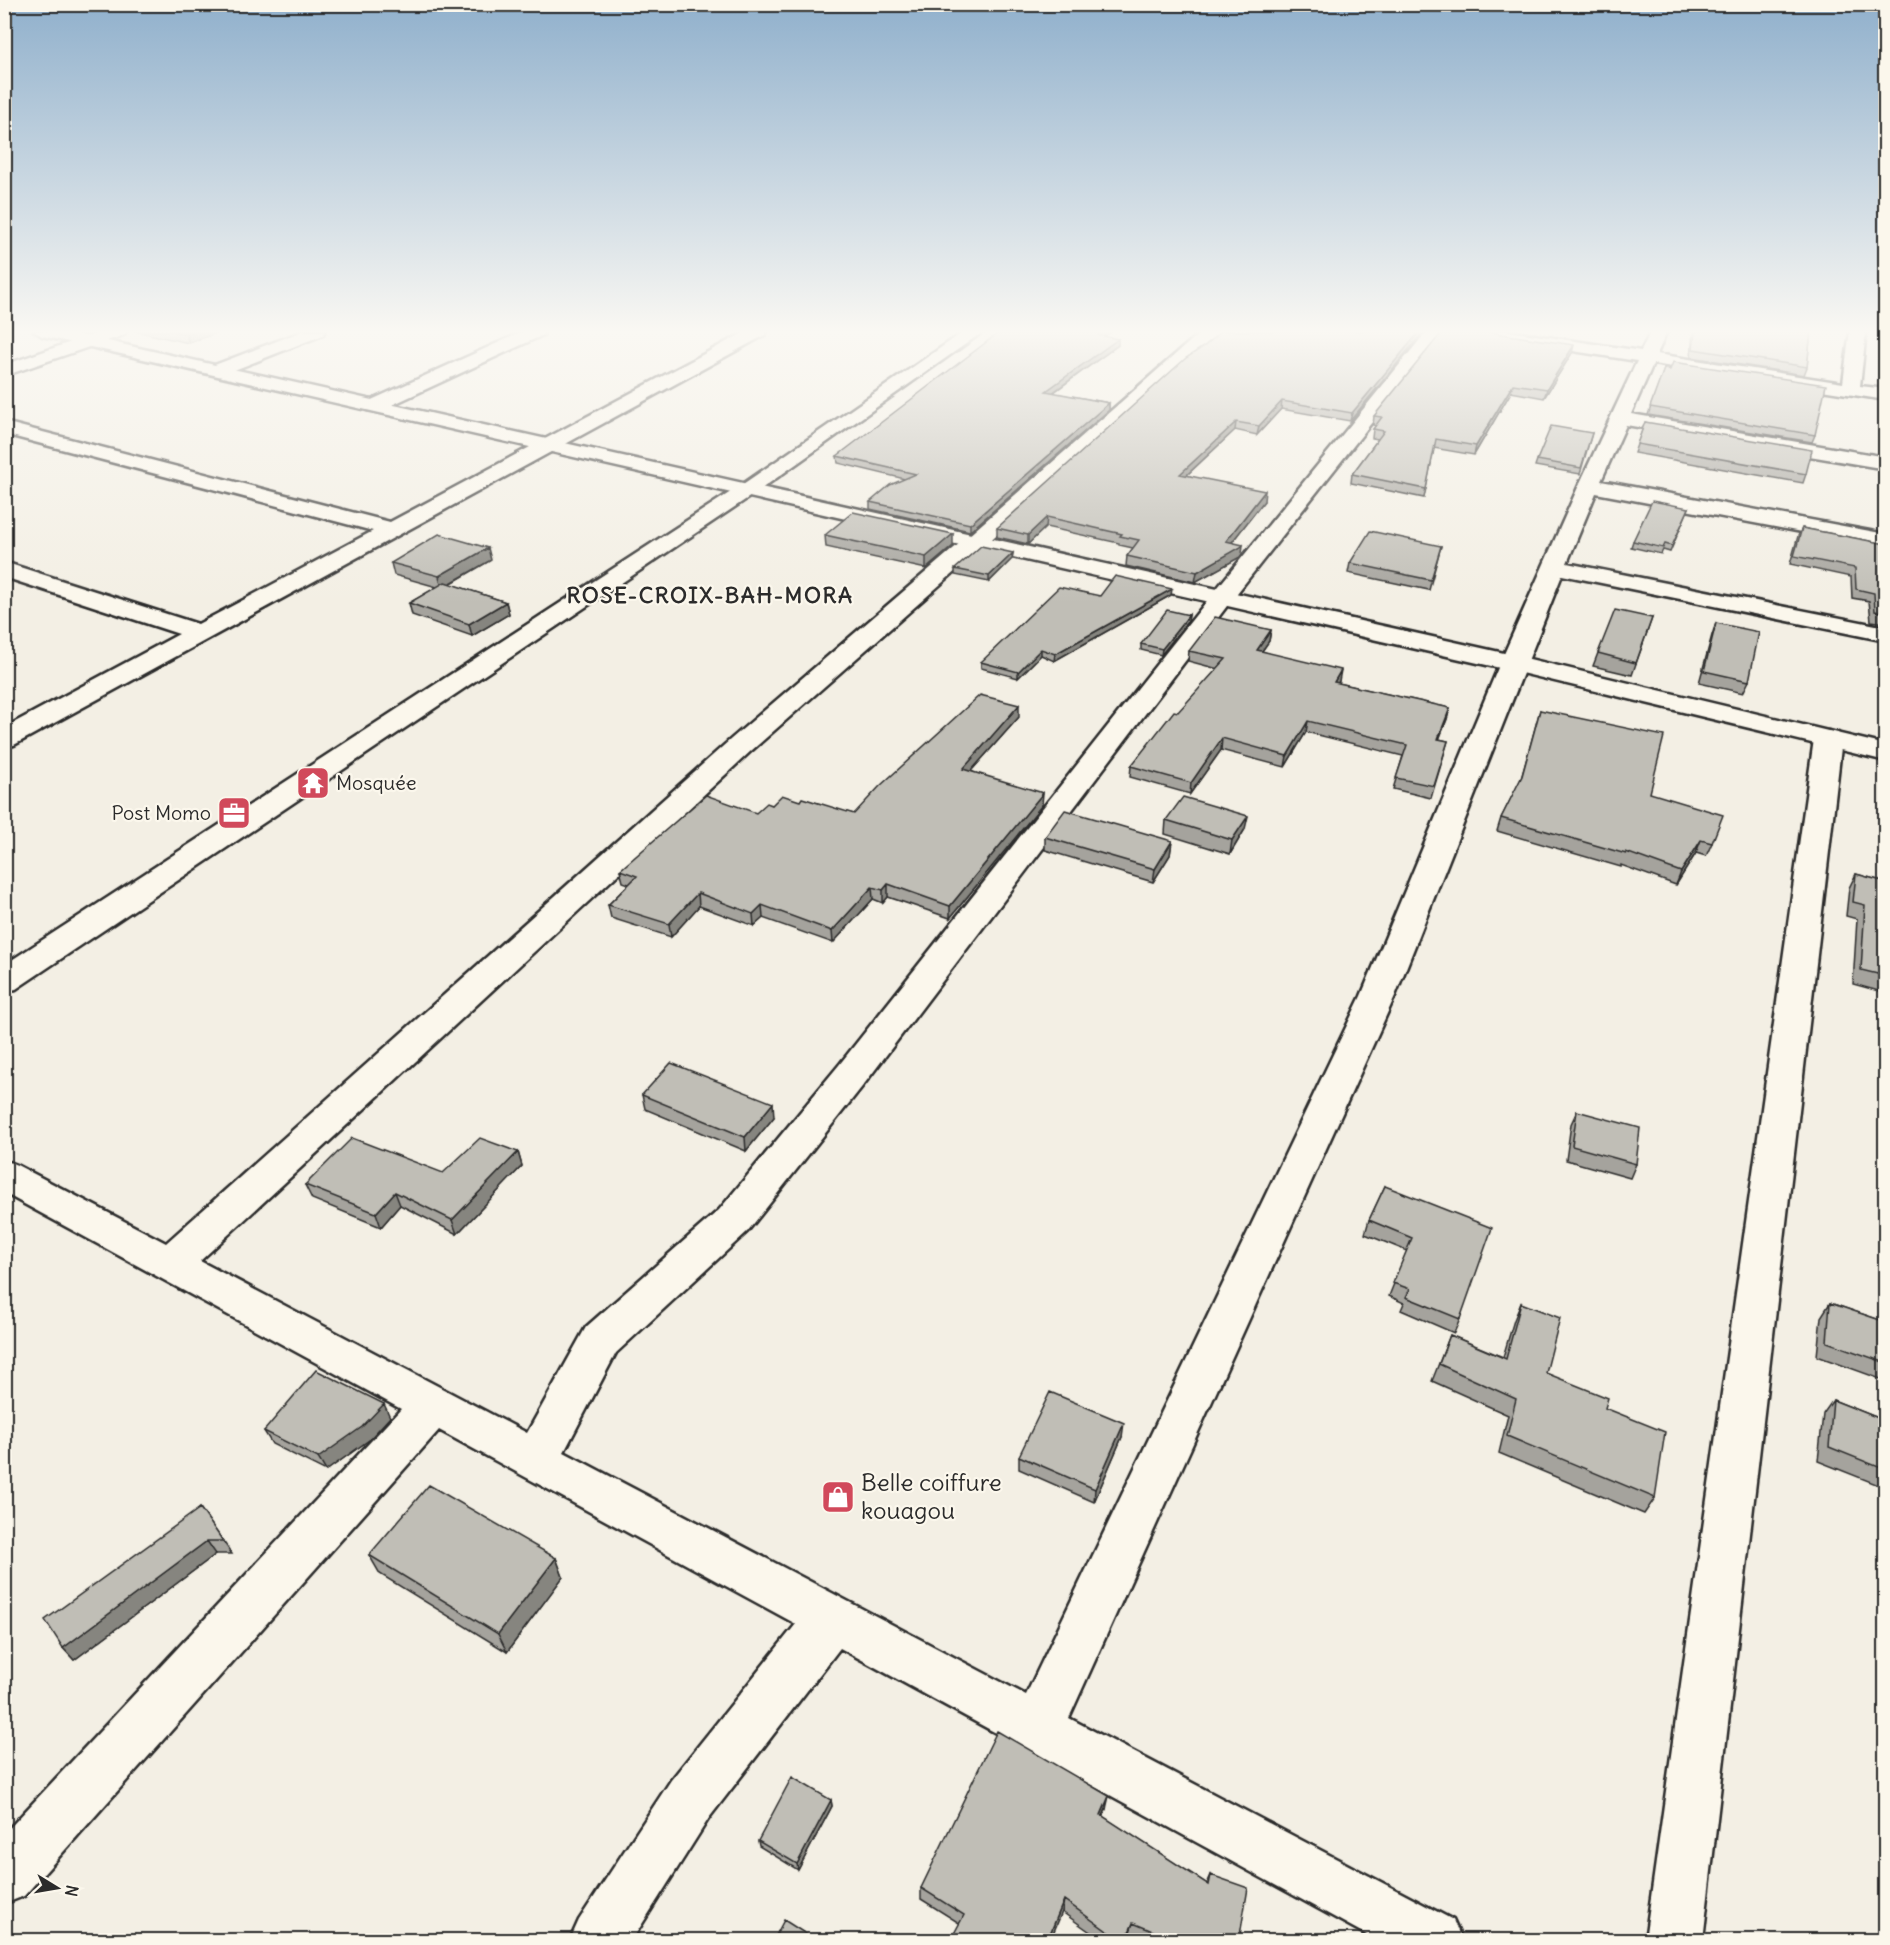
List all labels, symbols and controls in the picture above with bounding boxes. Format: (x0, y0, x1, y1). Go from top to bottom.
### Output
district label: ROSE-CROIX-BAH-MORA (566, 581, 854, 609)
temple icon: Mosquée (295, 765, 331, 801)
place label: Mosquée (336, 770, 417, 795)
office icon: Post Momo (216, 795, 252, 831)
place label: Post Momo (111, 800, 211, 825)
place label: Belle coiffure kouagou (861, 1467, 1002, 1525)
shop icon: Belle coiffure kouagou (820, 1479, 856, 1515)
north arrow (27, 1858, 87, 1918)
text: N (61, 1884, 83, 1898)

